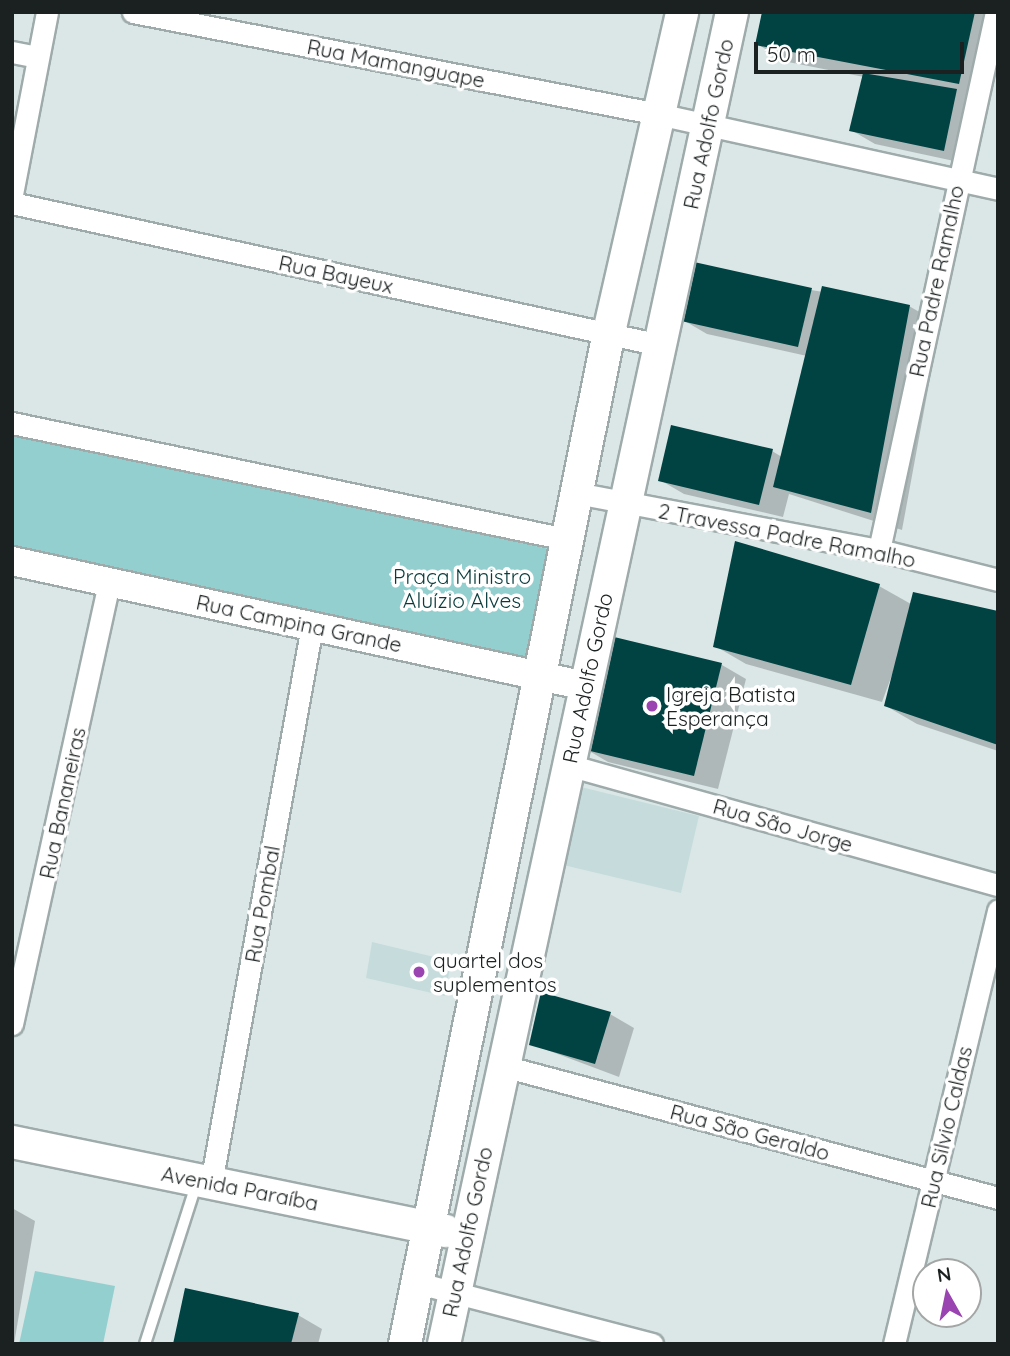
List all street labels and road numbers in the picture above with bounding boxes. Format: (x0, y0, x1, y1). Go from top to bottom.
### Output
street label: Rua Mamanguape (305, 33, 487, 93)
street label: Rua Adolfo Gordo (678, 36, 738, 212)
street label: Rua Padre Ramalho (903, 183, 969, 379)
street label: Rua Bayeux (276, 250, 396, 298)
street label: 2 Travessa Padre Ramalho (656, 498, 918, 572)
street label: Rua Campina Grande (194, 589, 404, 657)
street label: Rua Adolfo Gordo (557, 590, 617, 766)
street label: Rua Bananeiras (34, 725, 90, 881)
street label: Rua São Jorge (710, 793, 856, 857)
street label: Rua Pombal (239, 843, 285, 965)
street label: Rua Silvio Caldas (915, 1044, 977, 1210)
street label: Rua São Geraldo (667, 1099, 833, 1165)
street label: Rua Adolfo Gordo (437, 1144, 497, 1320)
street label: Avenida Paraíba (159, 1160, 321, 1216)

